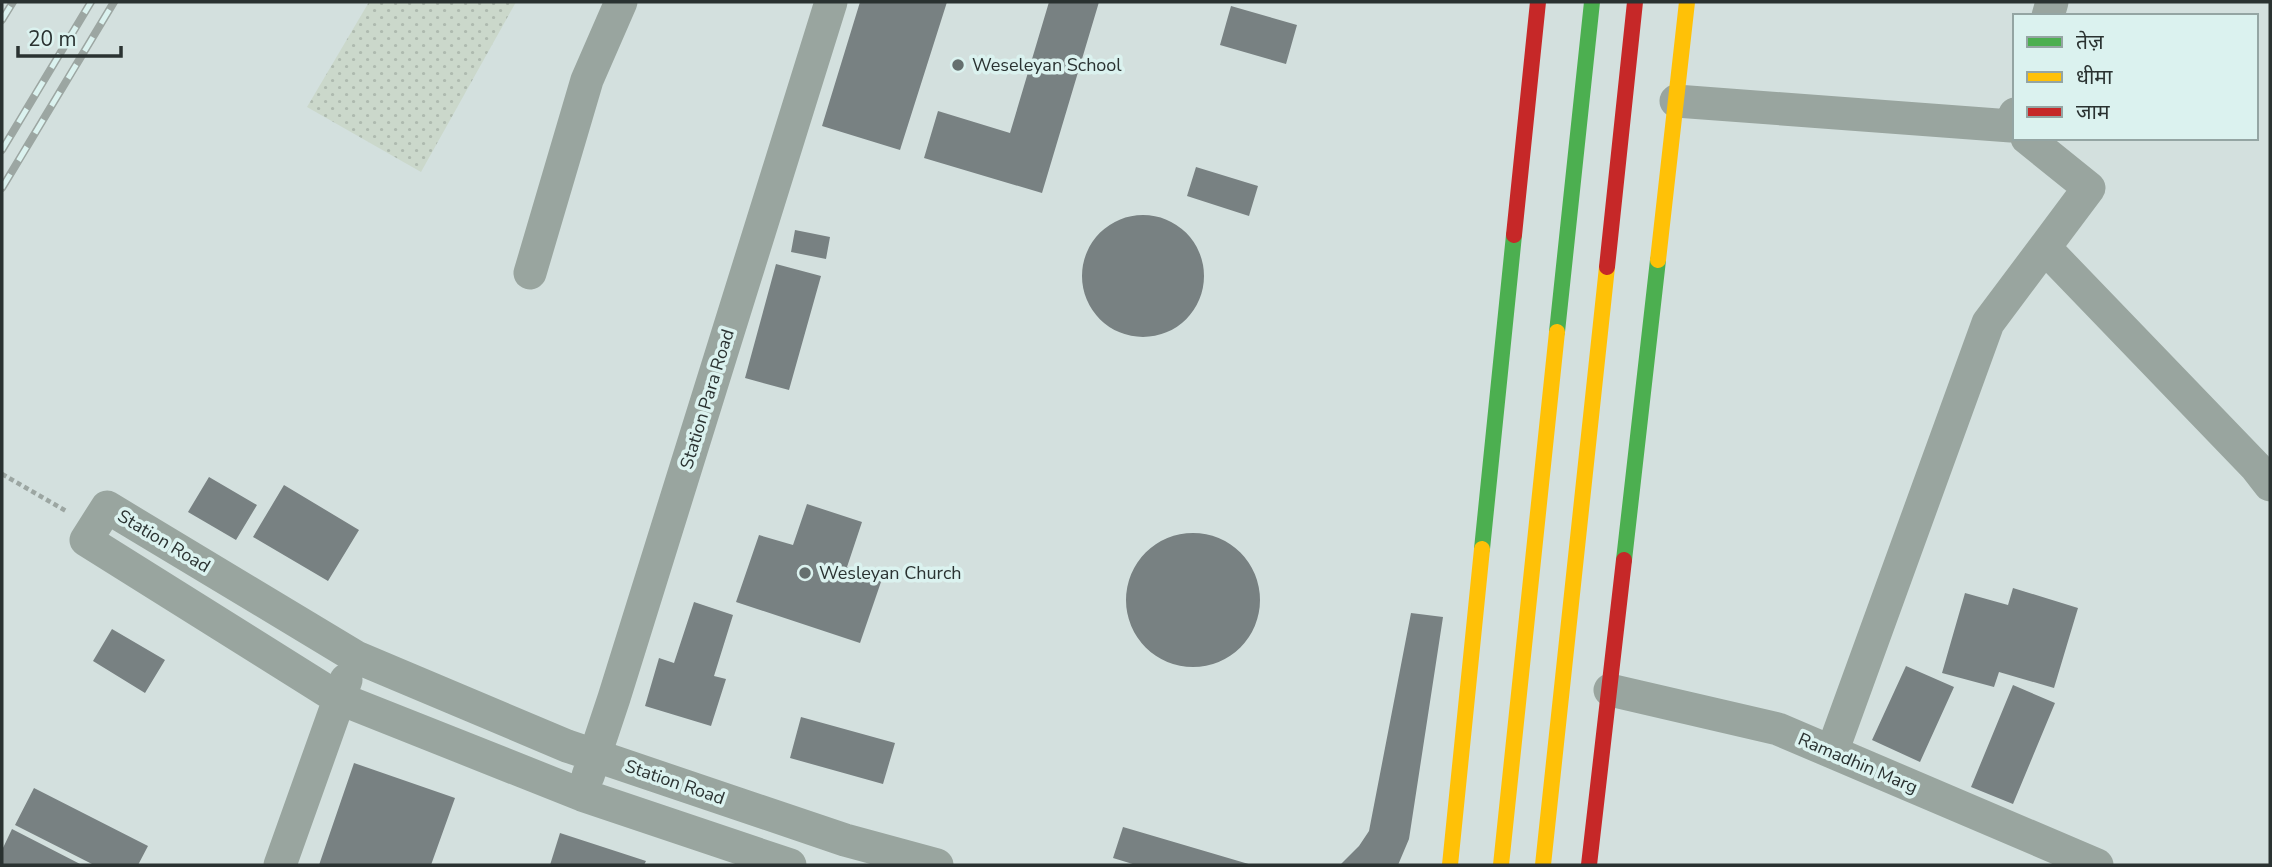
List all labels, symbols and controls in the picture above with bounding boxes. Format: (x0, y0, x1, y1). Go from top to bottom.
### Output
scale bar (18, 14, 121, 58)
legend (2013, 14, 2258, 140)
text: 20 m (28, 25, 77, 53)
text: तेज़ (2076, 28, 2104, 56)
place label: Weseleyan School (972, 53, 1122, 77)
marker: Weseleyan School (950, 57, 966, 73)
text: धीमा (2076, 63, 2113, 91)
text: जाम (2076, 98, 2110, 126)
street label: Station Para Road (674, 326, 740, 472)
street label: Station Road (113, 504, 215, 578)
place label: Wesleyan Church (819, 561, 961, 585)
marker: Wesleyan Church (797, 565, 813, 581)
street label: Ramadhin Marg (1794, 727, 1922, 799)
street label: Station Road (622, 754, 728, 810)

